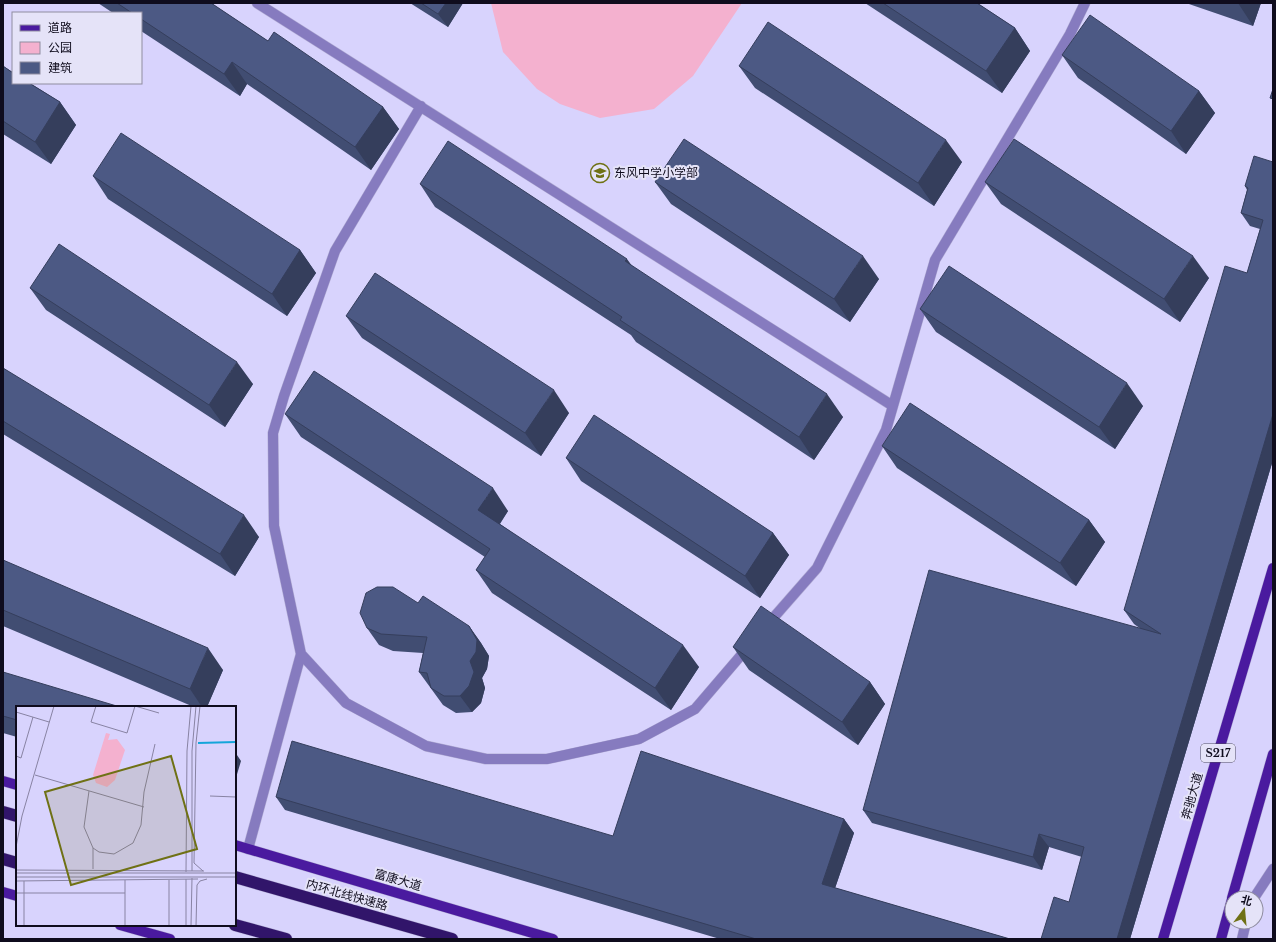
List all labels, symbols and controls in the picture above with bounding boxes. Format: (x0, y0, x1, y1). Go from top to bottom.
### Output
legend (12, 12, 142, 84)
text: 道路 (48, 20, 72, 35)
text: 公园 (48, 40, 72, 55)
text: 建筑 (48, 60, 72, 75)
school or university icon: 东风中学小学部 (589, 162, 611, 184)
place label: 东风中学小学部 (614, 165, 698, 180)
inset map (16, 706, 236, 926)
road number: S217 (1201, 744, 1235, 762)
street label: 奔驰大道 (1178, 771, 1205, 821)
street label: 富康大道 (373, 866, 423, 893)
street label: 内环北线快速路 (305, 876, 390, 913)
north arrow (1224, 890, 1264, 930)
text: 北 (1240, 892, 1254, 909)

